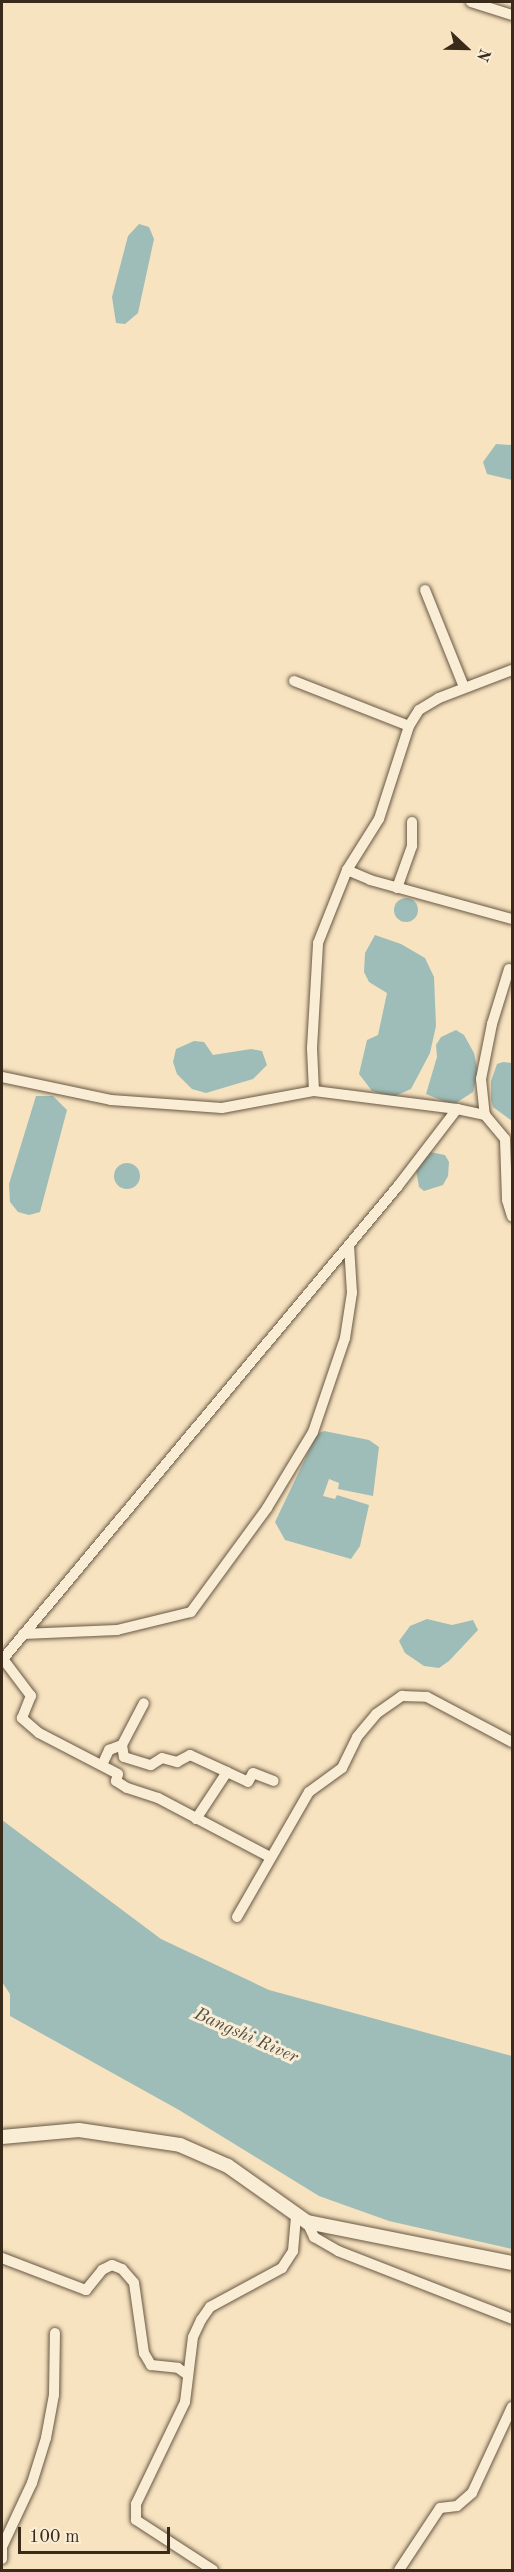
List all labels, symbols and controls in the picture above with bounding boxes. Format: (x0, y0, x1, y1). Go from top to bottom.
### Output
north arrow (436, 18, 496, 78)
text: N (473, 46, 492, 63)
water label: Bangshi River (191, 2003, 301, 2069)
scale bar (21, 2515, 172, 2553)
text: 100 m (29, 2528, 80, 2546)

